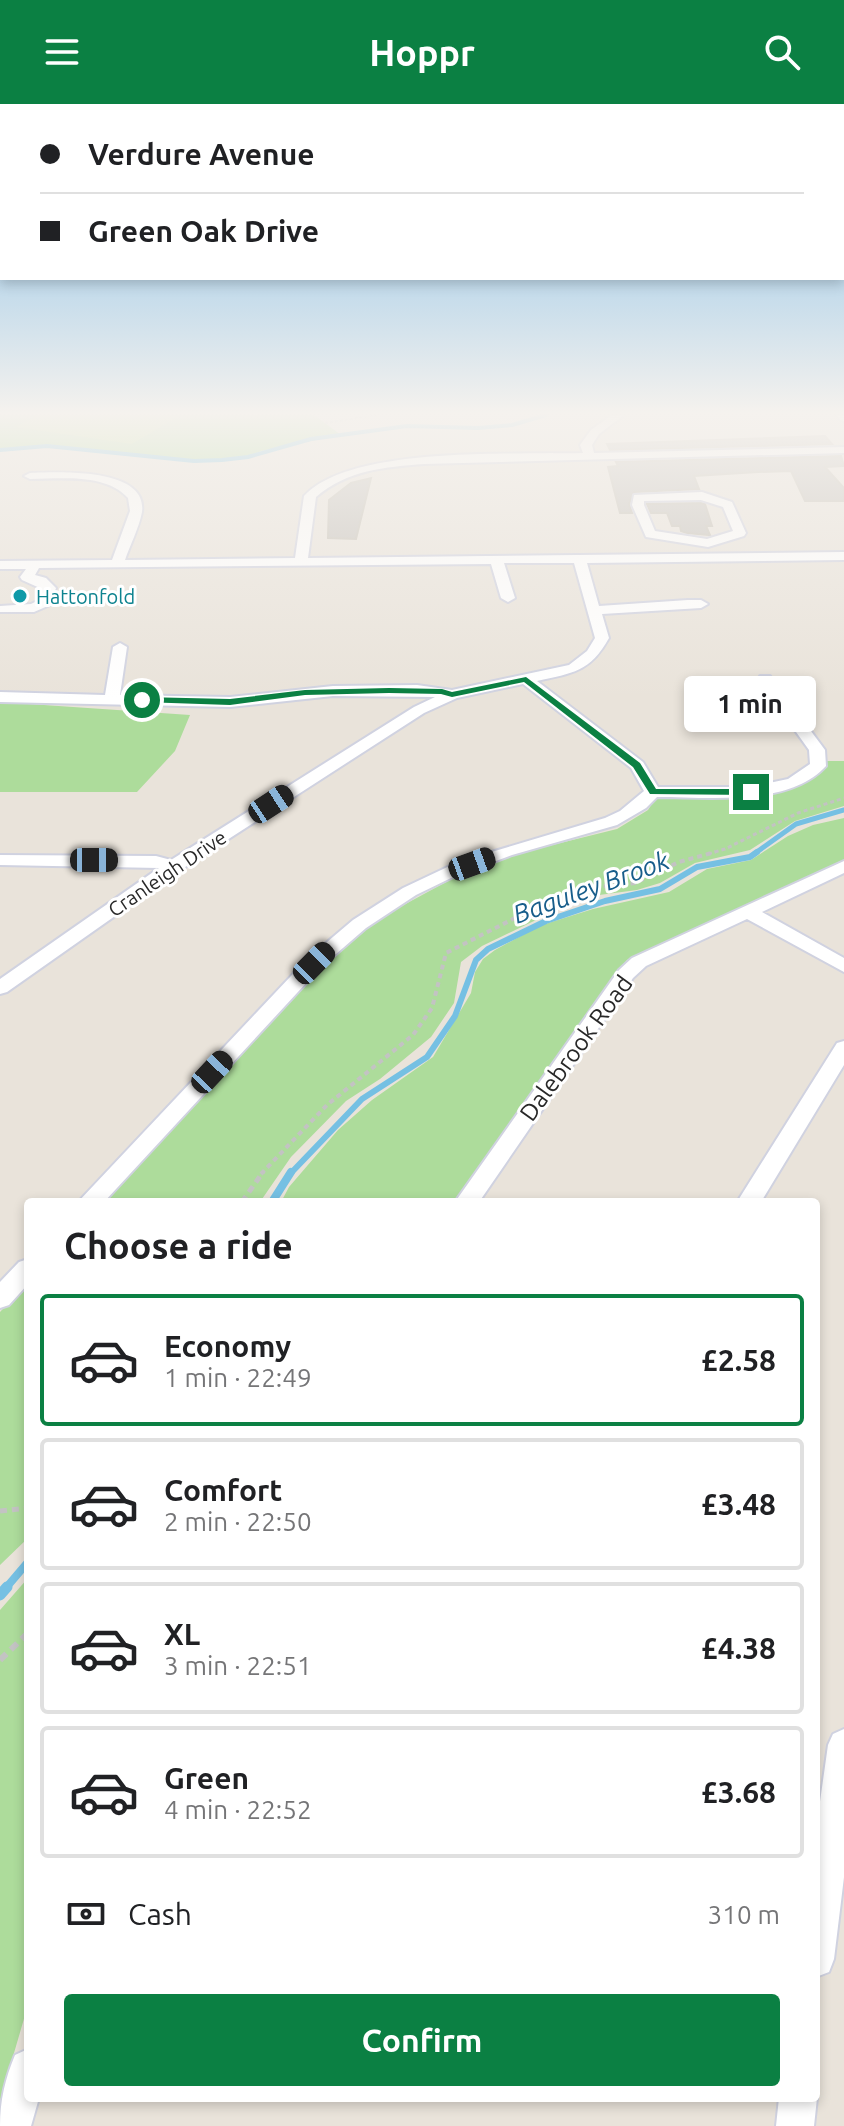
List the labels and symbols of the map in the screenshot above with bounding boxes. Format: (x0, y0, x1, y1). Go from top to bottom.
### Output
place label: Hattonfold (36, 585, 135, 608)
marker: Hattonfold (11, 587, 29, 605)
callout: 1 min (685, 676, 817, 732)
route start (124, 682, 160, 718)
route end (733, 774, 769, 810)
car (244, 781, 298, 827)
street label: Cranleigh Drive (104, 825, 230, 921)
car (445, 845, 499, 883)
water label: Baguley Brook (509, 845, 674, 929)
car (70, 848, 118, 872)
car (289, 938, 339, 988)
street label: Dalebrook Road (514, 970, 638, 1126)
car (187, 1046, 237, 1098)

